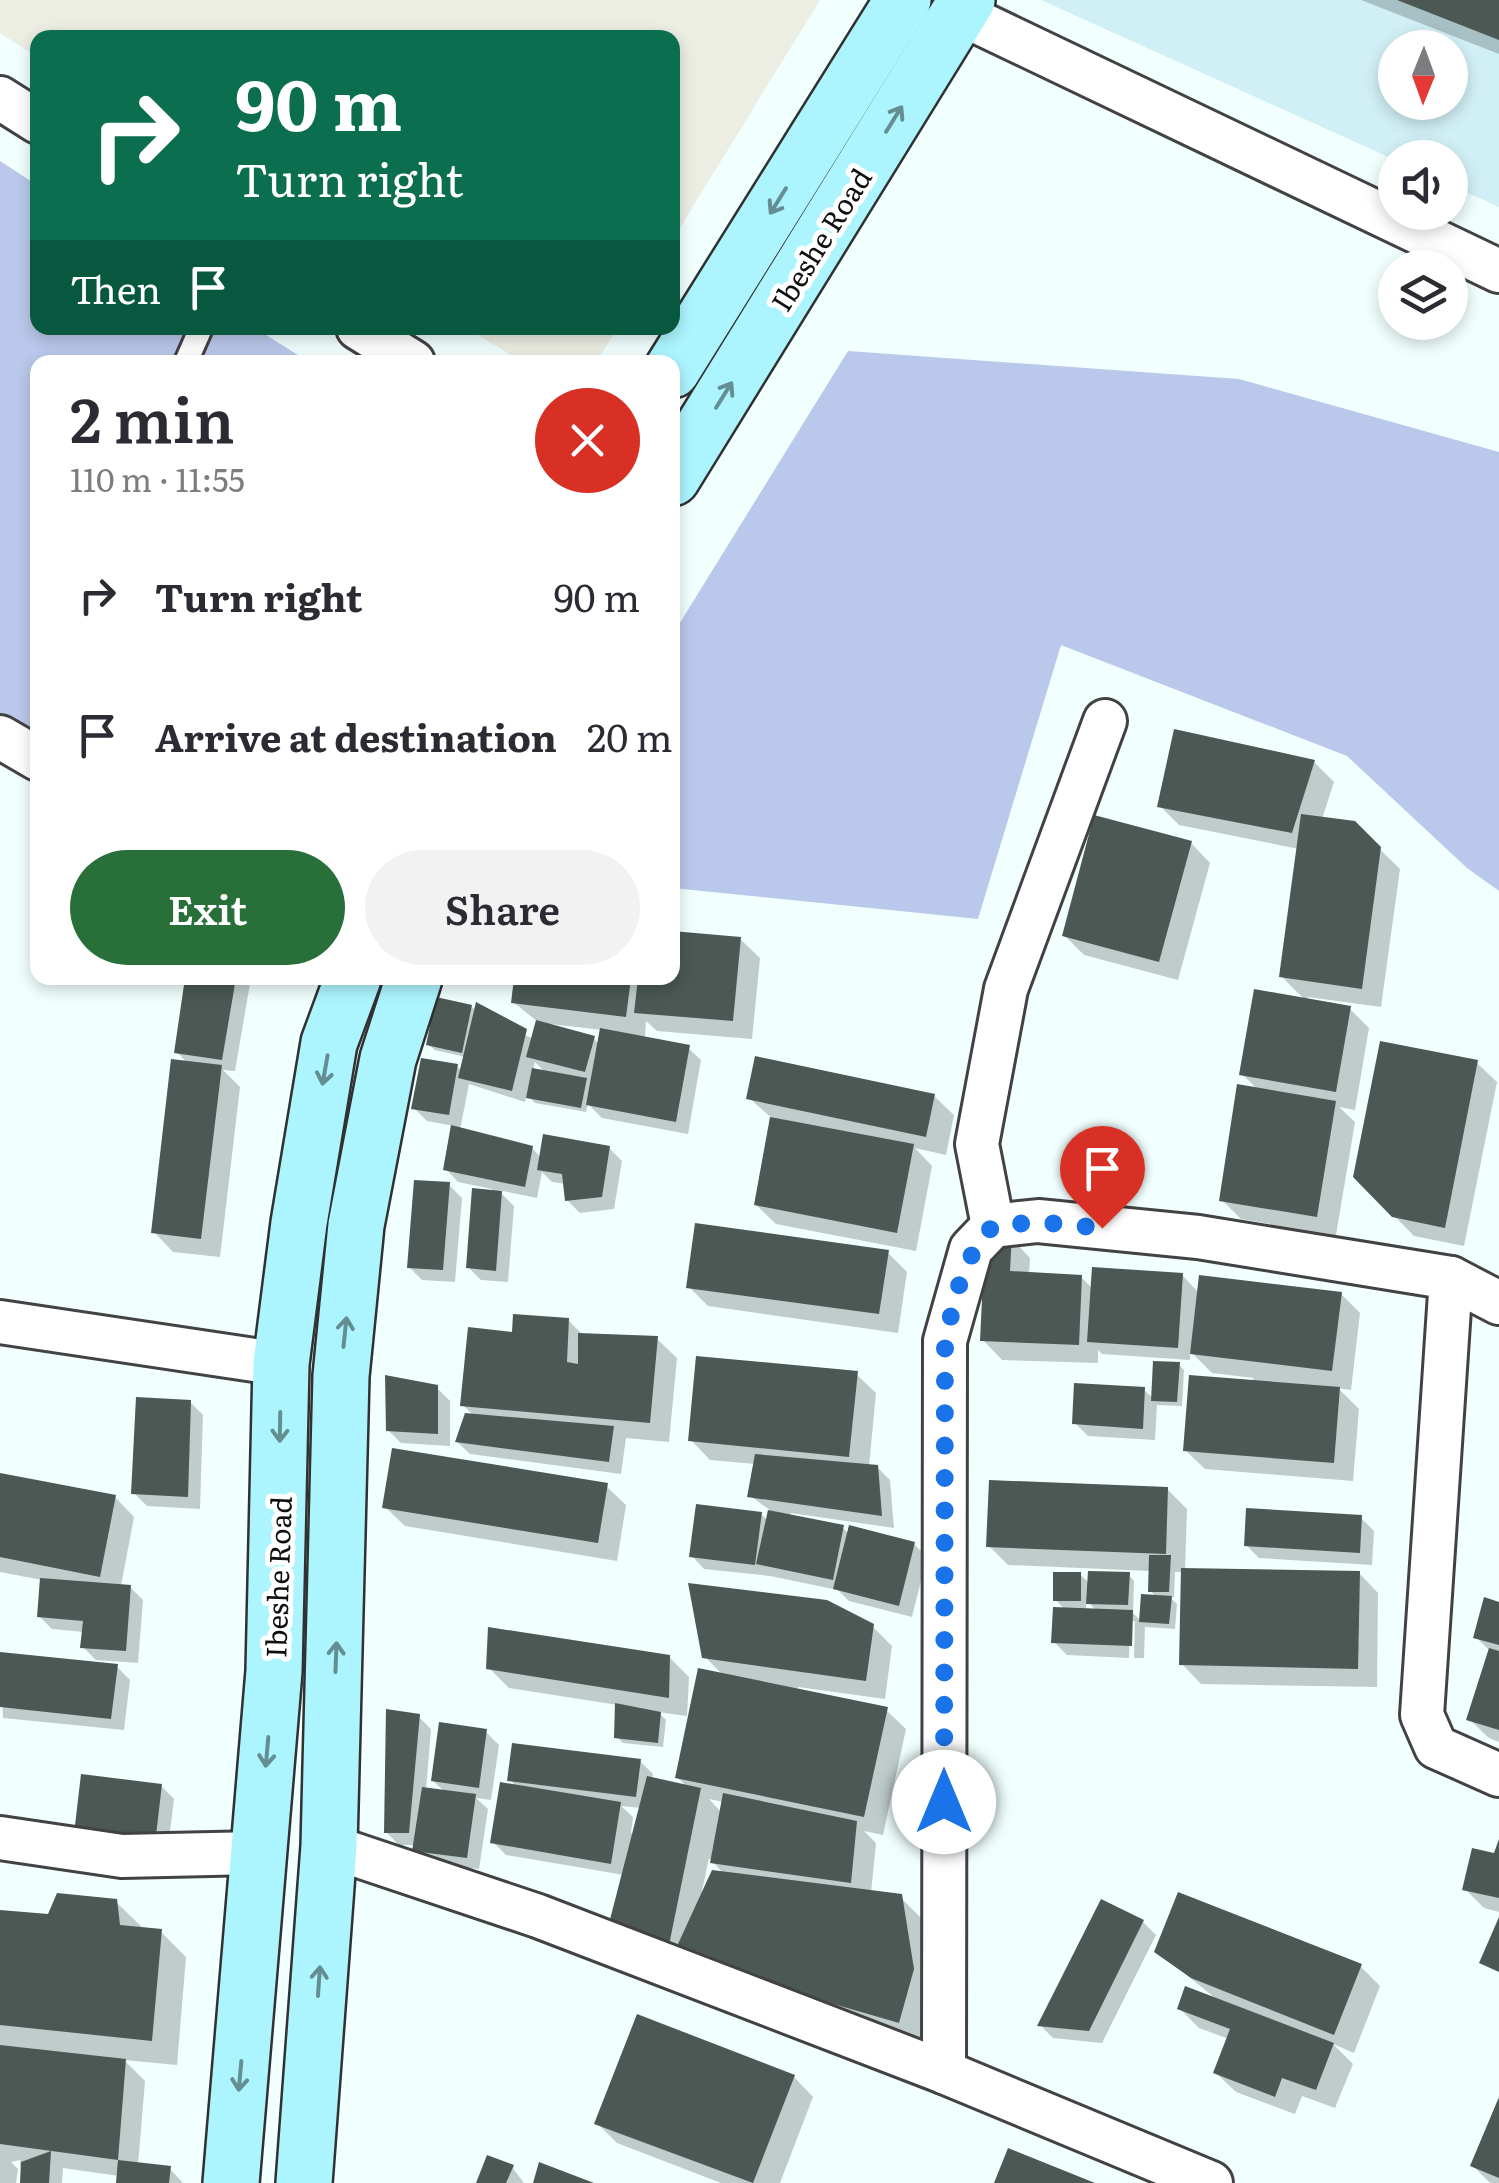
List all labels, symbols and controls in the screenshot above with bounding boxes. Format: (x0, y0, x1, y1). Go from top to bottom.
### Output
north arrow (1378, 30, 1468, 120)
map controls (1378, 30, 1468, 340)
text: 90 m (235, 49, 402, 153)
icon: right (70, 70, 200, 200)
one-way arrow (884, 105, 904, 134)
button: sound (1378, 140, 1468, 230)
text: Turn right (235, 144, 463, 211)
street label: Ibeshe Road (759, 159, 881, 319)
one-way arrow (767, 187, 788, 215)
button: layers (1378, 250, 1468, 340)
text: Then (70, 259, 161, 316)
icon: arrive (181, 260, 236, 315)
text: 2 min (70, 372, 235, 461)
one-way arrow (713, 382, 734, 410)
button: close (535, 388, 640, 493)
text: 110 m · 11:55 (70, 454, 245, 502)
text: Turn right (155, 567, 362, 624)
text: 90 m (554, 567, 640, 624)
icon: right (70, 568, 125, 623)
text: Arrive at destination (155, 707, 557, 764)
text: 20 m (587, 707, 673, 764)
icon: arrive (70, 708, 125, 763)
button: Exit (70, 850, 345, 965)
button: Share (365, 850, 640, 965)
one-way arrow (315, 1054, 334, 1086)
pin (1060, 1126, 1145, 1229)
icon: arrive (1075, 1141, 1130, 1196)
one-way arrow (336, 1316, 355, 1348)
one-way arrow (271, 1411, 290, 1443)
street label: Ibeshe Road (253, 1495, 301, 1659)
one-way arrow (327, 1641, 346, 1673)
one-way arrow (258, 1735, 277, 1767)
position arrow (892, 1750, 996, 1854)
one-way arrow (309, 1965, 328, 1998)
one-way arrow (230, 2059, 249, 2091)

